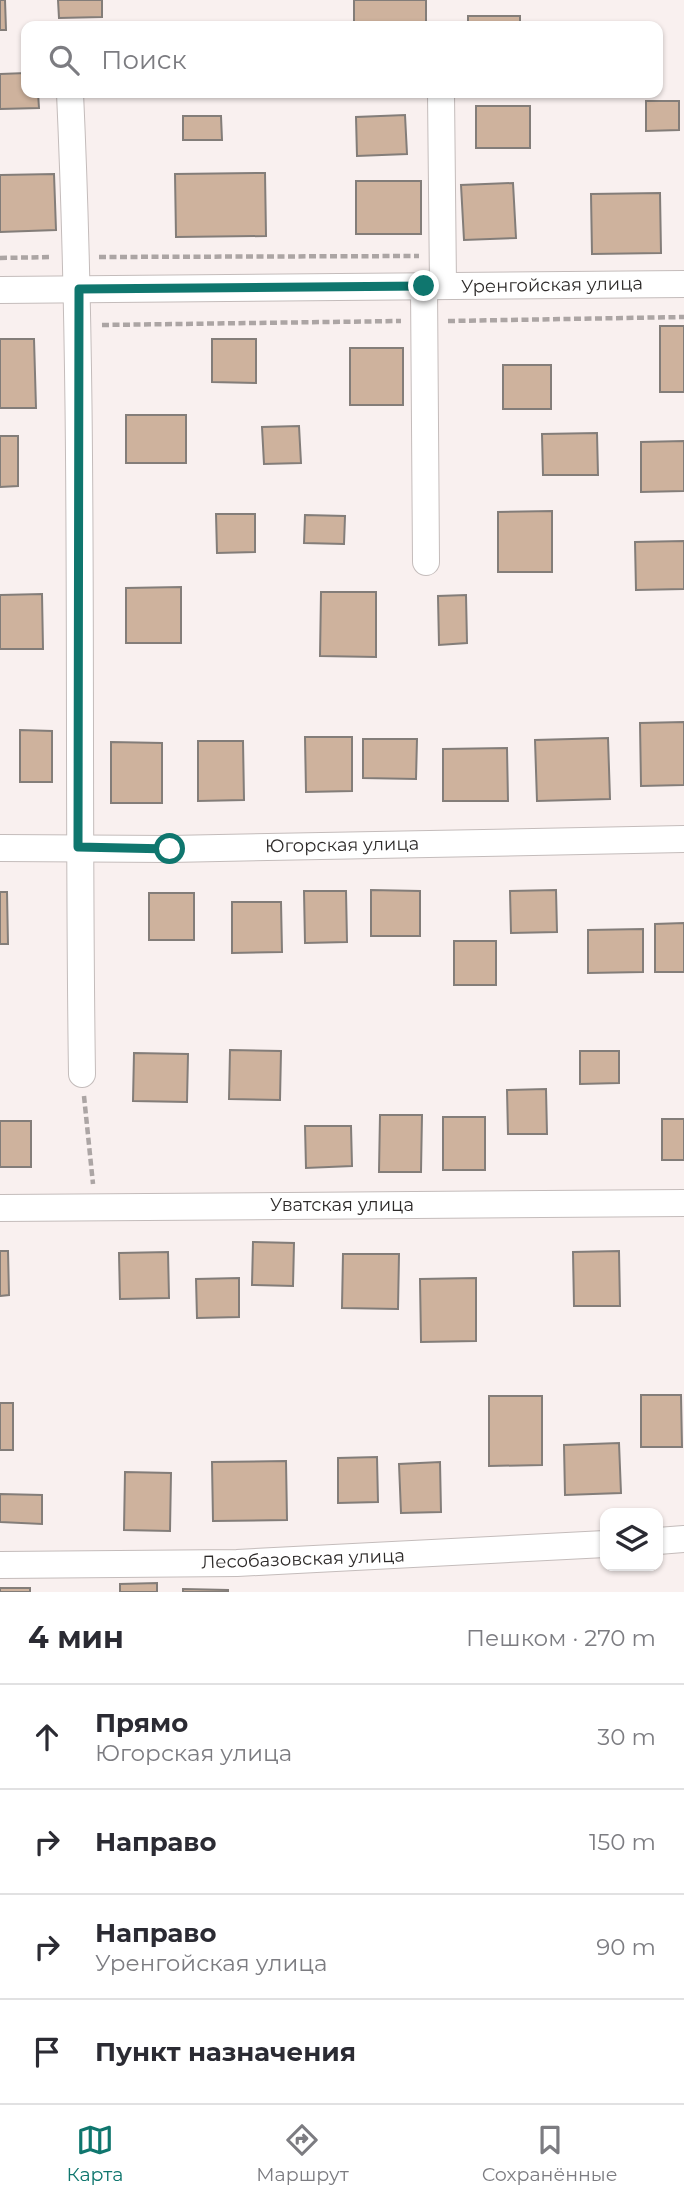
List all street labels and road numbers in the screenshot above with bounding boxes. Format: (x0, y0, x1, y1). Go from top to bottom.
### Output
street label: Уренгойская улица (461, 272, 643, 298)
street label: Югорская улица (265, 833, 419, 857)
street label: Уватская улица (270, 1194, 414, 1216)
street label: Лесобазовская улица (201, 1544, 405, 1574)

